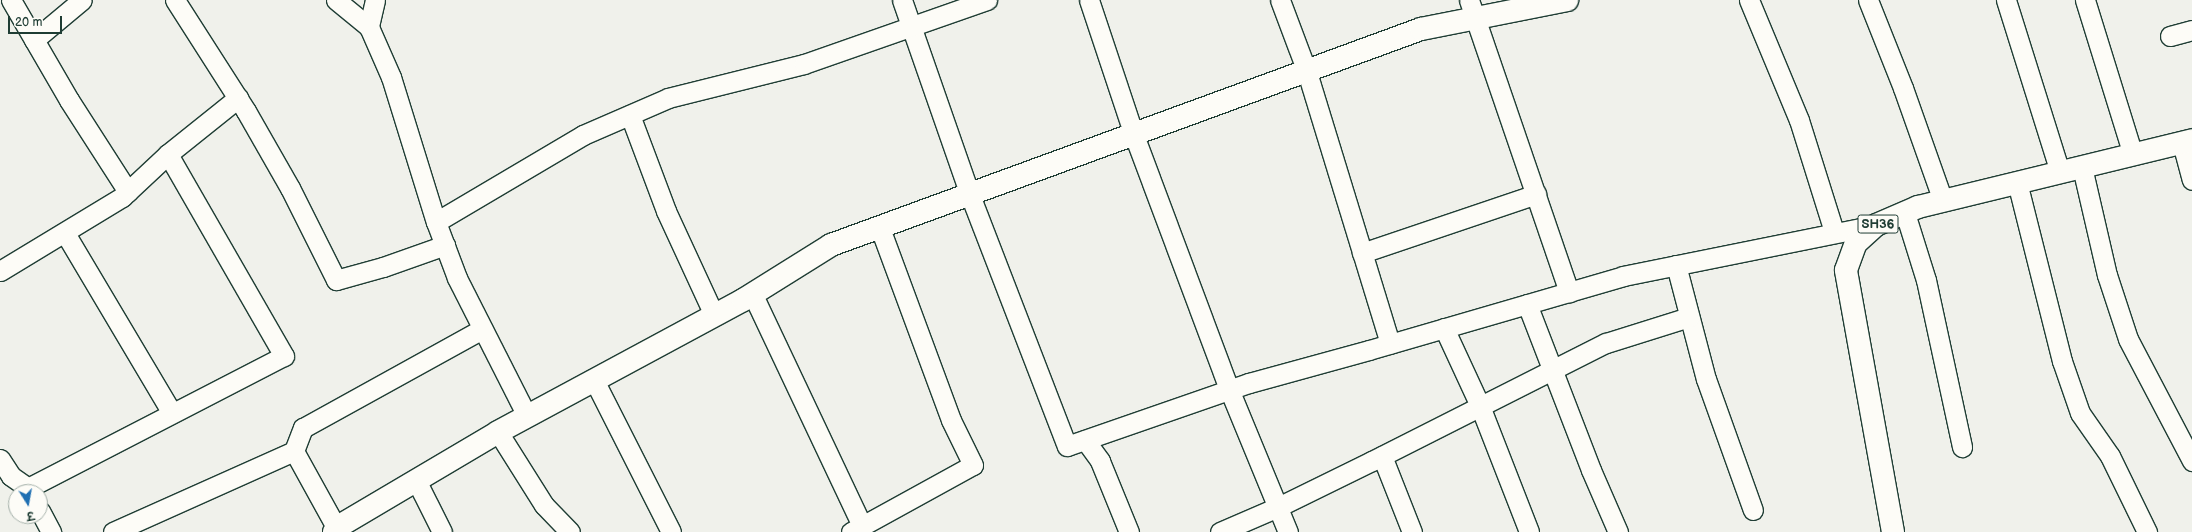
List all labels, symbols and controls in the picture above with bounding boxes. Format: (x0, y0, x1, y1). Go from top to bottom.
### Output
scale bar (10, 8, 64, 34)
text: 20 m (15, 15, 42, 30)
road number: SH36 (1857, 213, 1899, 235)
north arrow (8, 484, 48, 524)
text: उ (25, 508, 35, 522)

